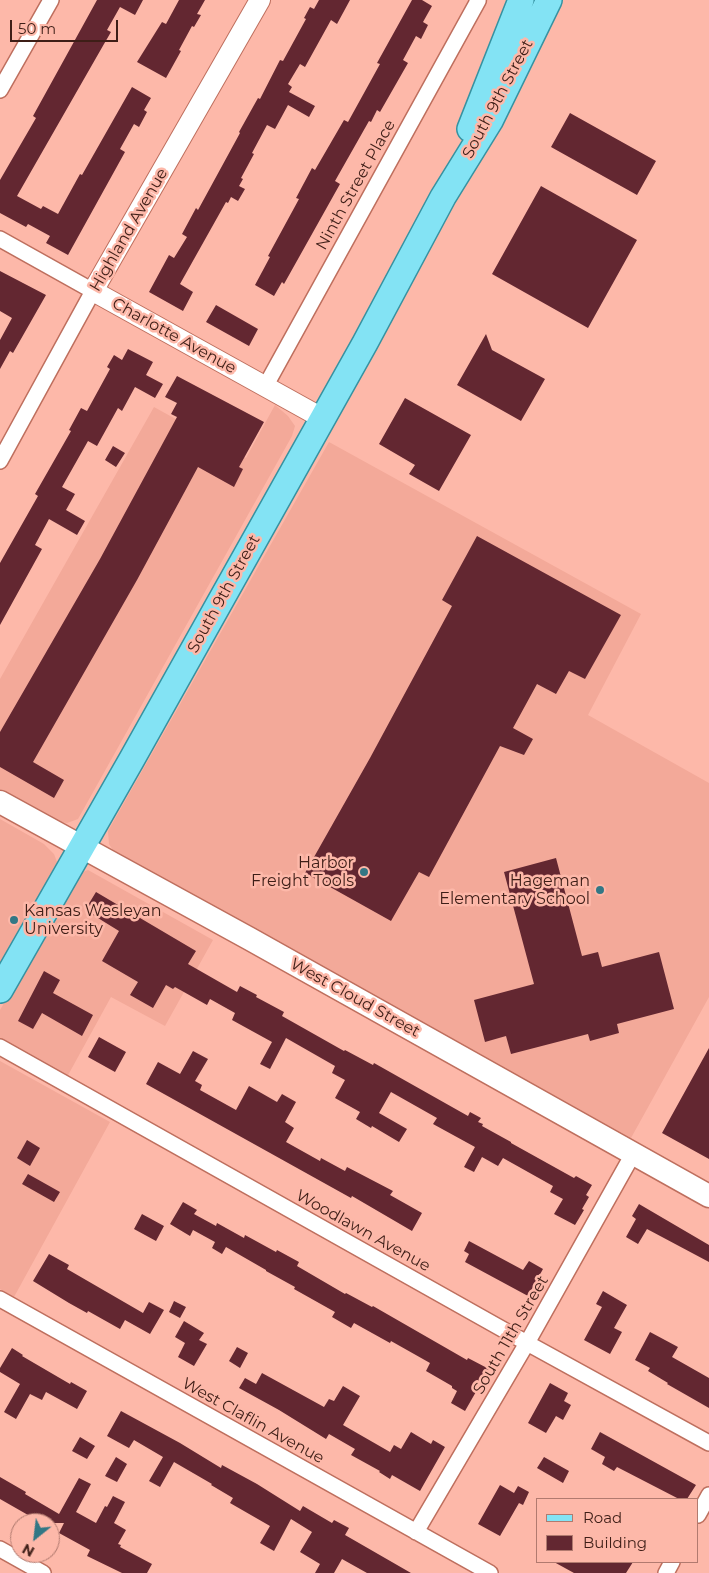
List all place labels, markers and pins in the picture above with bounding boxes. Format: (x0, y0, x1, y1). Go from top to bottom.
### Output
place label: Harbor Freight Tools (251, 853, 354, 891)
marker: Harbor Freight Tools (358, 866, 370, 878)
place label: Hageman Elementary School (439, 871, 590, 909)
marker: Hageman Elementary School (594, 884, 606, 896)
place label: Kansas Wesleyan University (24, 901, 162, 939)
marker: Kansas Wesleyan University (8, 914, 20, 926)

